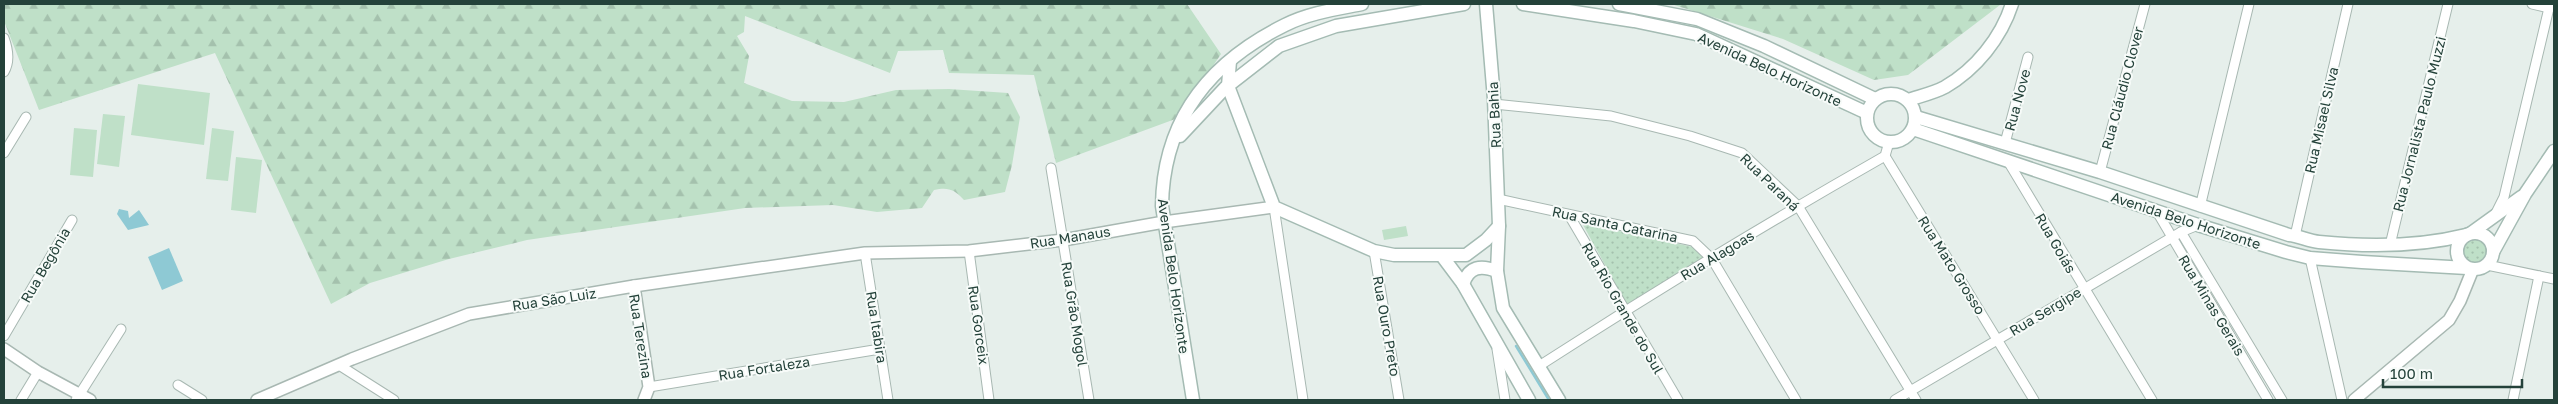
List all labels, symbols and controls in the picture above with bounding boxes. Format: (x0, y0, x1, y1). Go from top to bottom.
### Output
street label: Rua Cláudio Clover (2097, 24, 2147, 151)
street label: Avenida Belo Horizonte (1696, 28, 1844, 110)
street label: Rua Jornalista Paulo Muzzi (2389, 34, 2449, 214)
street label: Rua Misael Silva (2301, 65, 2341, 175)
street label: Rua Nove (2001, 67, 2033, 133)
street label: Rua Bahia (1484, 81, 1504, 149)
street label: Rua Paraná (1737, 150, 1803, 214)
street label: Avenida Belo Horizonte (2109, 188, 2263, 252)
street label: Avenida Belo Horizonte (1155, 197, 1193, 355)
street label: Rua Santa Catarina (1551, 202, 1679, 246)
street label: Rua Goiás (2032, 210, 2080, 276)
street label: Rua Mato Grosso (1915, 212, 1989, 318)
street label: Rua Manaus (1028, 222, 1112, 252)
street label: Rua Begônia (17, 224, 73, 306)
street label: Rua Alagoas (1677, 226, 1757, 284)
street label: Rua Rio Grande do Sul (1578, 239, 1668, 377)
street label: Rua Minas Gerais (2175, 251, 2249, 359)
street label: Rua Grão Mogol (1058, 260, 1092, 368)
street label: Rua Ouro Preto (1370, 274, 1404, 378)
street label: Rua Sergipe (2006, 283, 2084, 339)
street label: Rua São Luiz (511, 284, 597, 314)
street label: Rua Gorceix (965, 284, 993, 366)
street label: Rua Itabira (863, 290, 891, 364)
street label: Rua Terezina (626, 292, 656, 380)
street label: Rua Fortaleza (717, 352, 811, 384)
scale bar (2383, 356, 2522, 388)
text: 100 m (2390, 364, 2433, 382)

